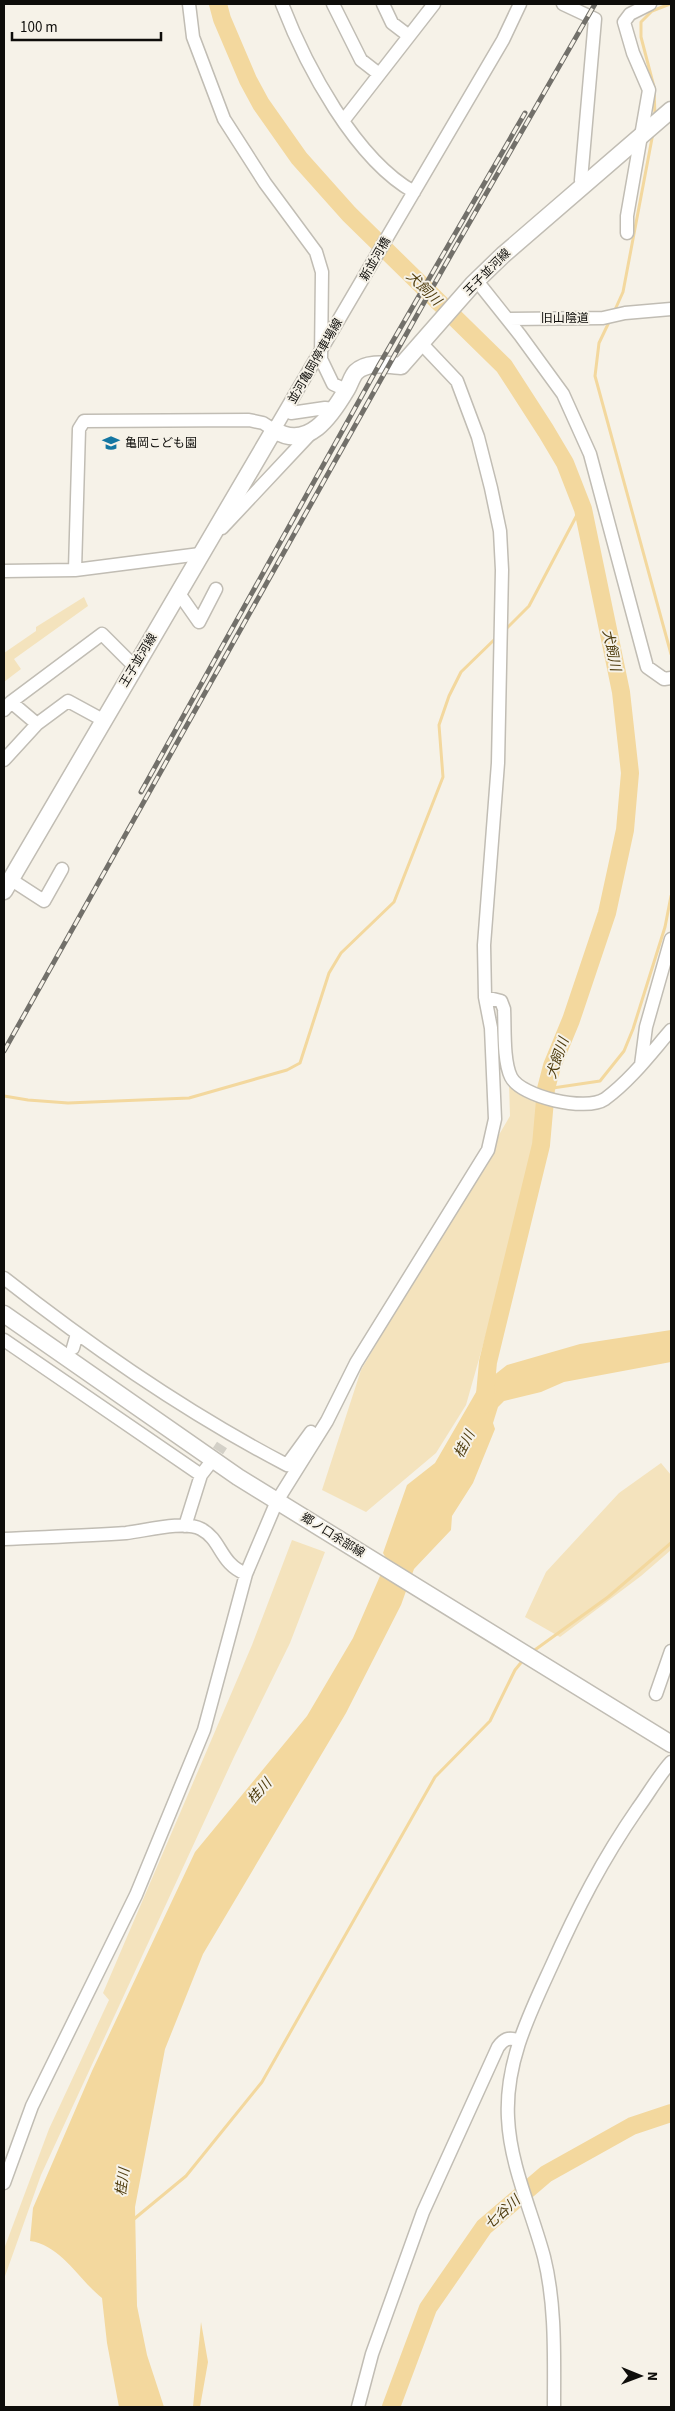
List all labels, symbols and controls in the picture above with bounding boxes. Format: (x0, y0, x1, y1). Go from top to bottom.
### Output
scale bar (12, 10, 161, 42)
text: 100 m (20, 17, 58, 38)
street label: 新並河橋 (356, 234, 395, 284)
street label: 王子並河線 (460, 245, 515, 300)
water label: 犬飼川 (401, 267, 447, 312)
street label: 旧山陰道 (541, 310, 589, 327)
street label: 並河亀岡停車場線 (284, 315, 347, 407)
school or university icon: 亀岡こども園 (101, 433, 121, 453)
place label: 亀岡こども園 (125, 435, 197, 452)
water label: 犬飼川 (597, 628, 626, 675)
street label: 王子並河線 (116, 630, 161, 690)
water label: 犬飼川 (542, 1033, 575, 1081)
water label: 桂川 (450, 1426, 481, 1461)
street label: 郷ノ口余部線 (298, 1509, 368, 1562)
water label: 桂川 (243, 1773, 278, 1809)
water label: 桂川 (111, 2165, 135, 2197)
water label: 七谷川 (480, 2190, 526, 2234)
north arrow (615, 2351, 665, 2401)
text: N (642, 2371, 662, 2381)

